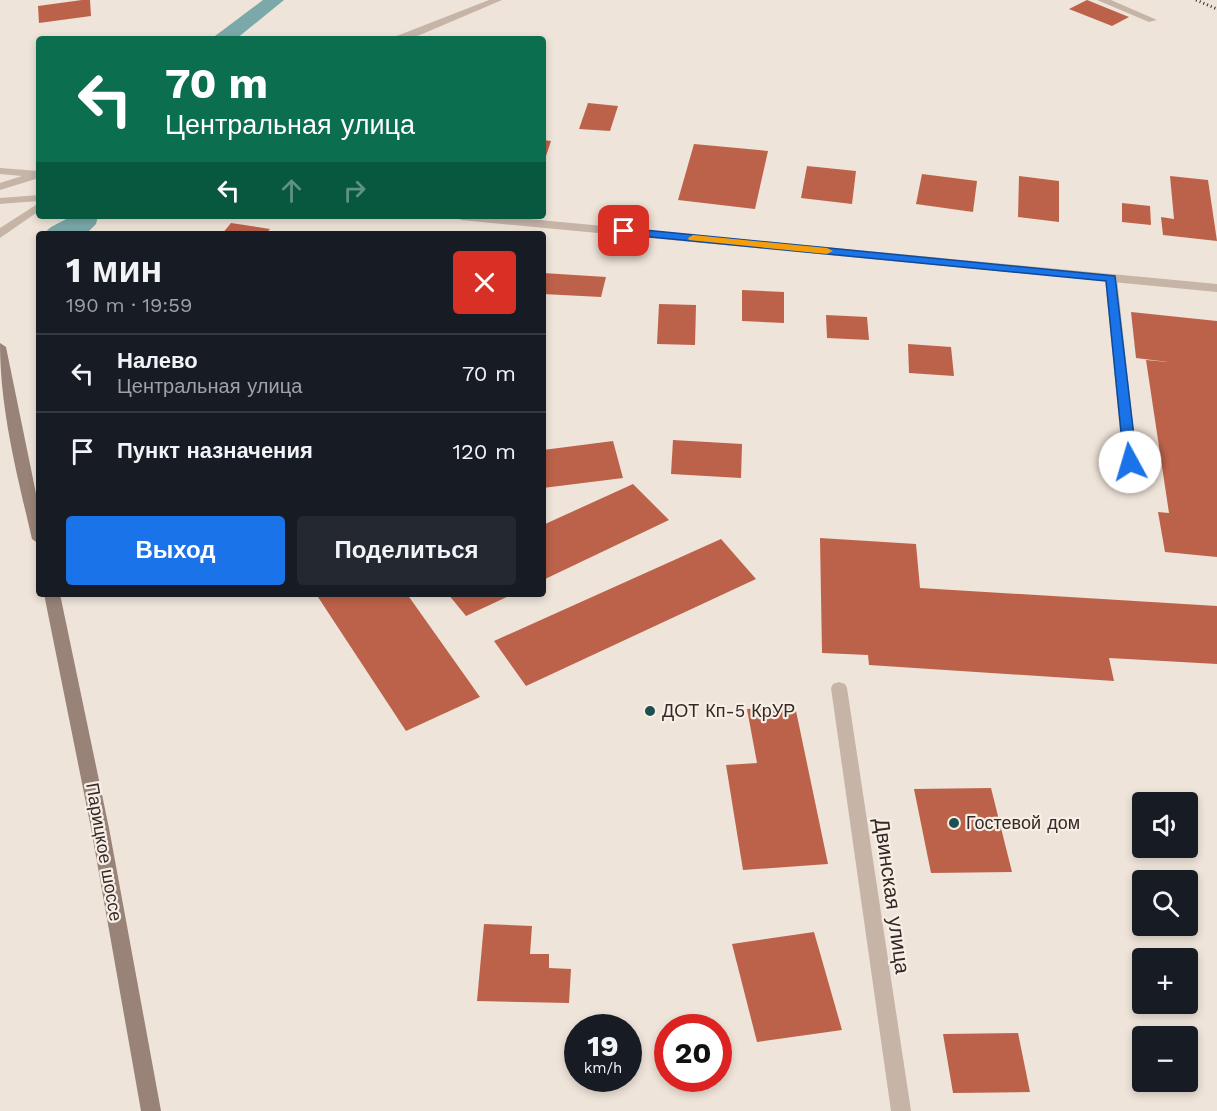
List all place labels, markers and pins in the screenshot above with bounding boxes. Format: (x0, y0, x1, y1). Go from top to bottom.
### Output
pin (598, 205, 649, 256)
place label: ДОТ Кп-5 КрУР (662, 700, 795, 721)
marker: ДОТ Кп-5 КрУР (643, 704, 657, 718)
place label: Гостевой дом (966, 812, 1080, 833)
marker: Гостевой дом (947, 816, 961, 830)

